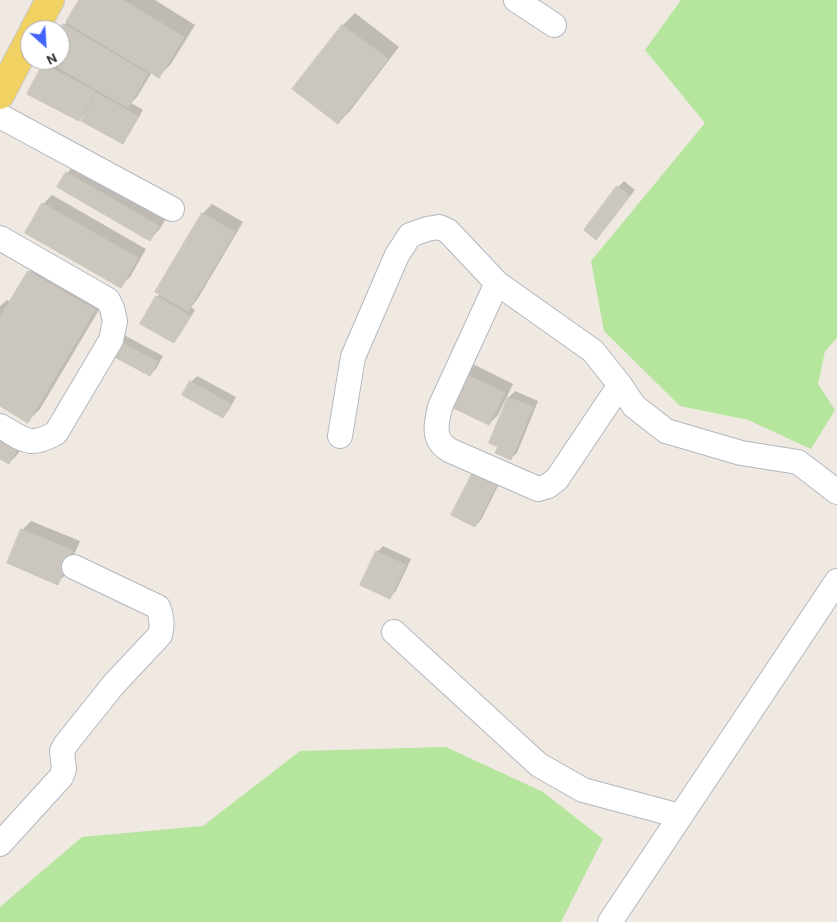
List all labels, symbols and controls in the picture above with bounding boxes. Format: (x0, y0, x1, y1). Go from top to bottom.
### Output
north arrow (20, 20, 70, 70)
text: N (43, 48, 60, 68)

